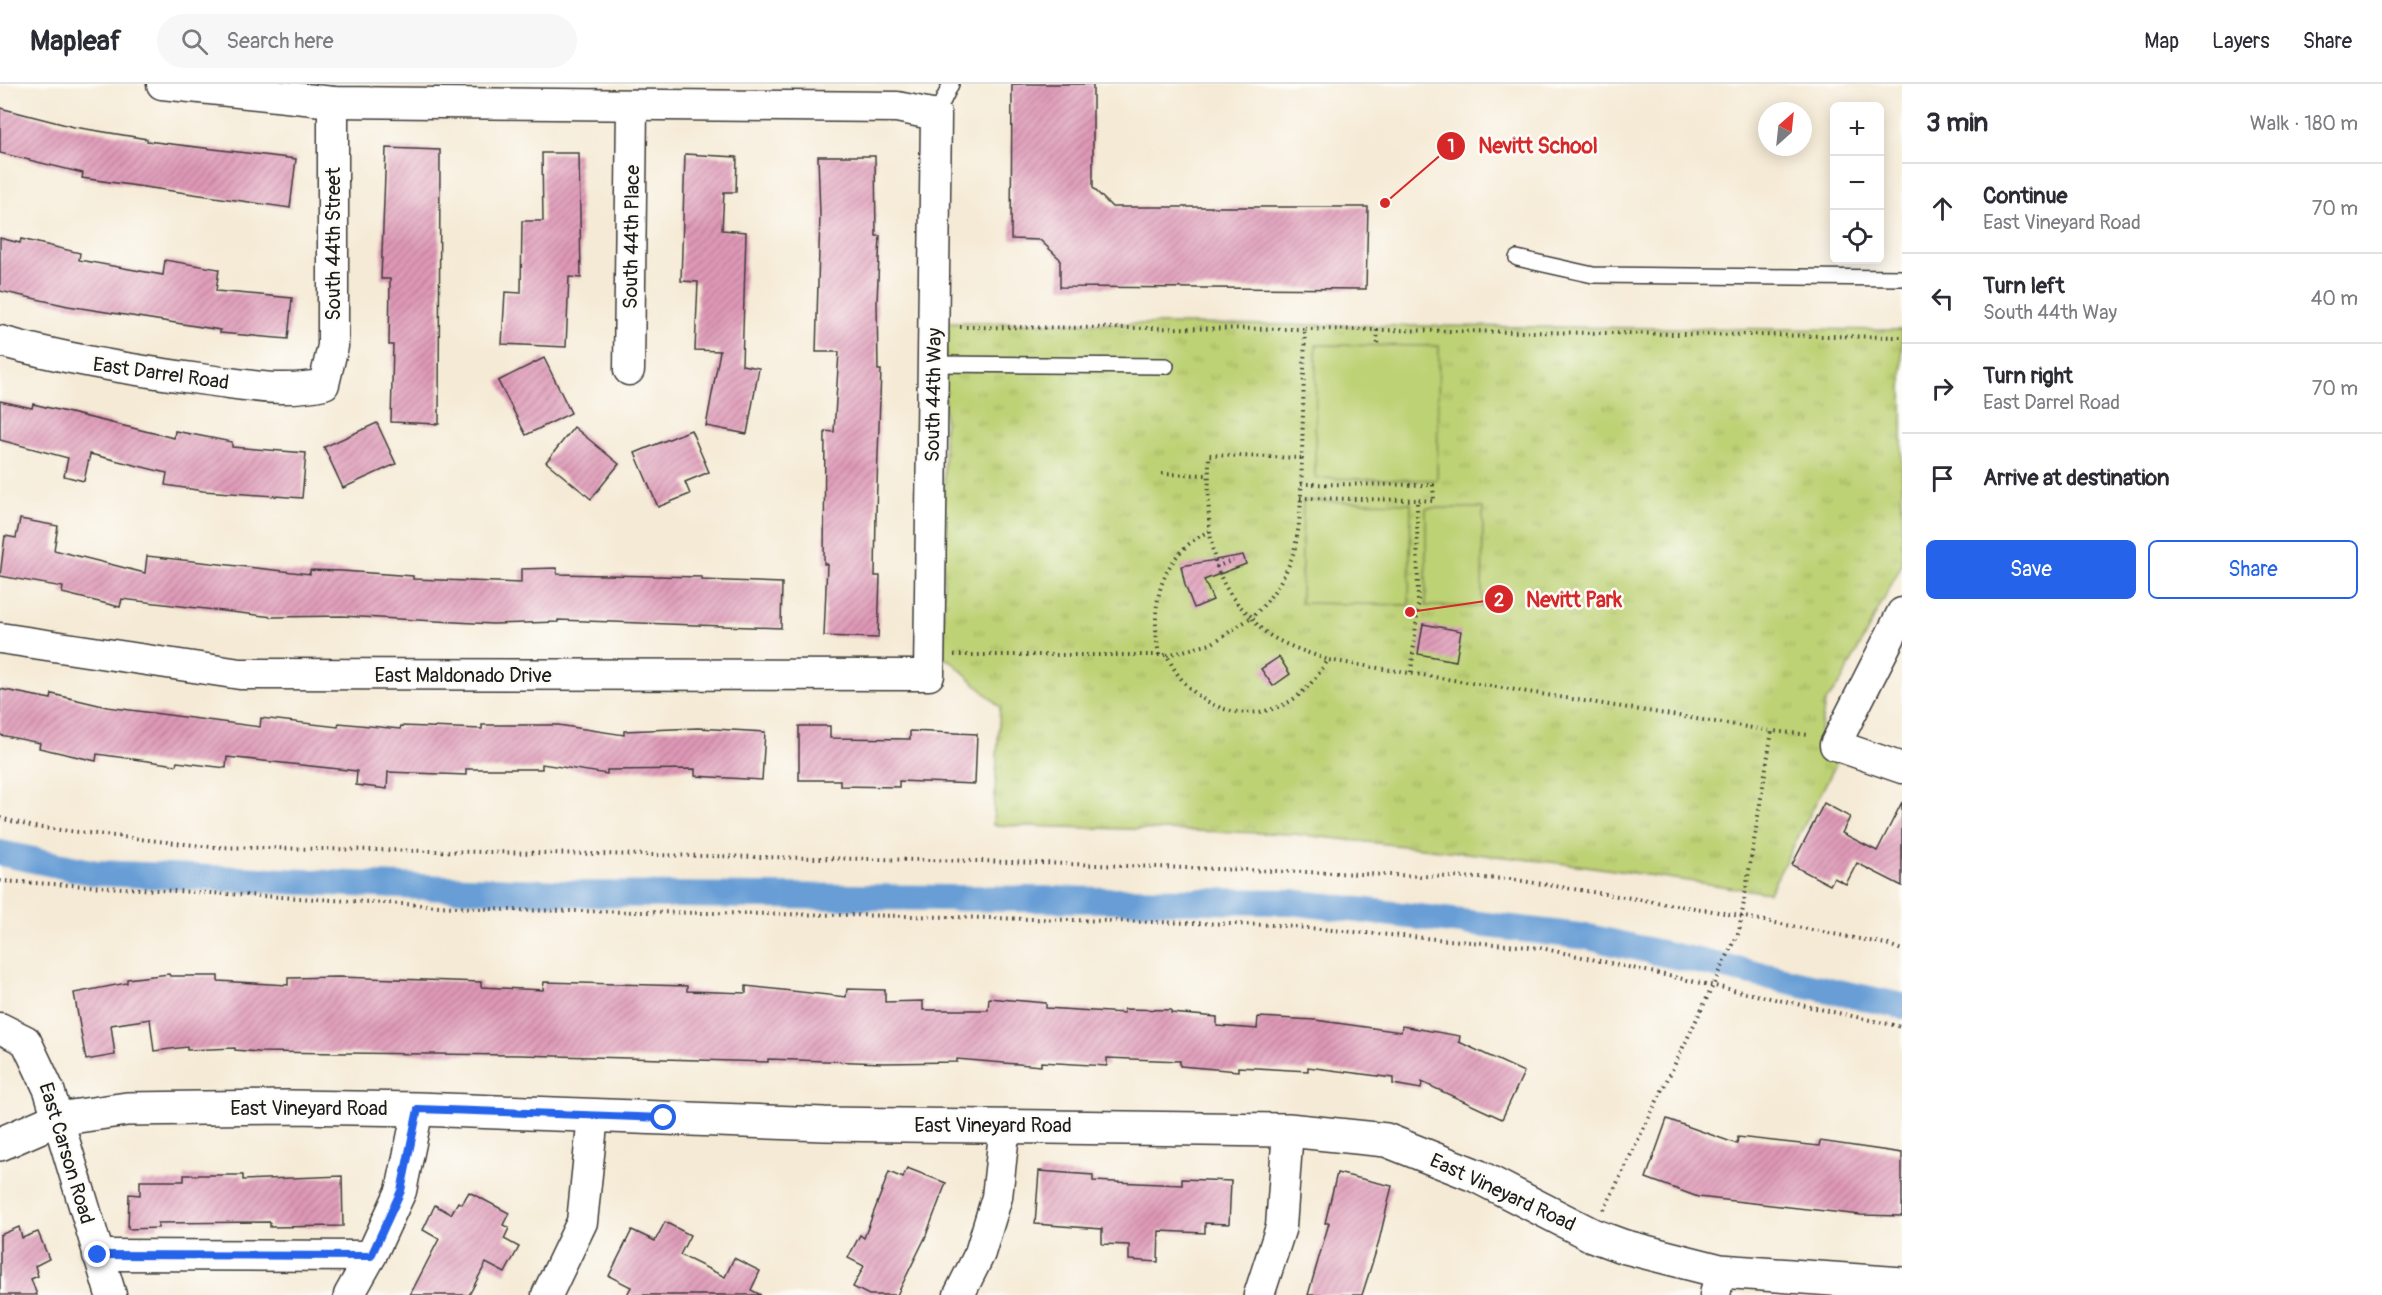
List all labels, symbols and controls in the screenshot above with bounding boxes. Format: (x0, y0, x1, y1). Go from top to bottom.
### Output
search box (157, 14, 577, 68)
text: Mapleaf (30, 24, 121, 59)
icon: search (178, 25, 211, 58)
text: Search here (226, 27, 334, 55)
text: Map (2144, 28, 2179, 55)
text: Layers (2212, 28, 2270, 55)
text: Share (2303, 28, 2352, 55)
north arrow (1758, 102, 1812, 156)
map controls (1830, 102, 1884, 264)
button: + (1830, 102, 1884, 156)
text: 3 min (1926, 107, 1988, 139)
text: Walk · 180 m (2250, 111, 2358, 136)
callout: Nevitt School (1436, 126, 1610, 165)
text: Nevitt School (1478, 133, 1598, 160)
text: 1 (1447, 135, 1455, 158)
button: − (1830, 156, 1884, 210)
street label: South 44th Place (618, 164, 645, 309)
street label: South 44th Street (321, 166, 346, 321)
text: Continue (1983, 182, 2067, 210)
icon: ahead (1926, 192, 1959, 225)
text: 70 m (2312, 196, 2358, 221)
button: locate (1830, 210, 1884, 264)
text: East Vineyard Road (1983, 210, 2141, 235)
text: Turn left (1983, 272, 2065, 300)
icon: left (1926, 282, 1959, 315)
text: 40 m (2311, 286, 2358, 311)
text: South 44th Way (1983, 300, 2117, 325)
street label: South 44th Way (920, 327, 947, 462)
street label: East Darrel Road (91, 352, 231, 395)
text: Turn right (1983, 362, 2073, 390)
icon: right (1926, 372, 1959, 405)
text: 70 m (2312, 376, 2358, 401)
text: East Darrel Road (1983, 390, 2120, 415)
icon: arrive (1926, 462, 1959, 495)
text: Arrive at destination (1983, 464, 2169, 492)
button: Save (1926, 540, 2136, 599)
button: Share (2148, 540, 2358, 599)
callout: Nevitt Park (1484, 580, 1634, 619)
text: Nevitt Park (1526, 587, 1622, 614)
text: 2 (1494, 589, 1504, 612)
street label: East Maldonado Drive (374, 663, 552, 688)
street label: East Carson Road (33, 1079, 100, 1227)
street label: East Vineyard Road (230, 1096, 388, 1121)
route start (650, 1104, 676, 1130)
street label: East Vineyard Road (914, 1113, 1072, 1138)
street label: East Vineyard Road (1426, 1148, 1580, 1237)
route end (84, 1241, 110, 1267)

